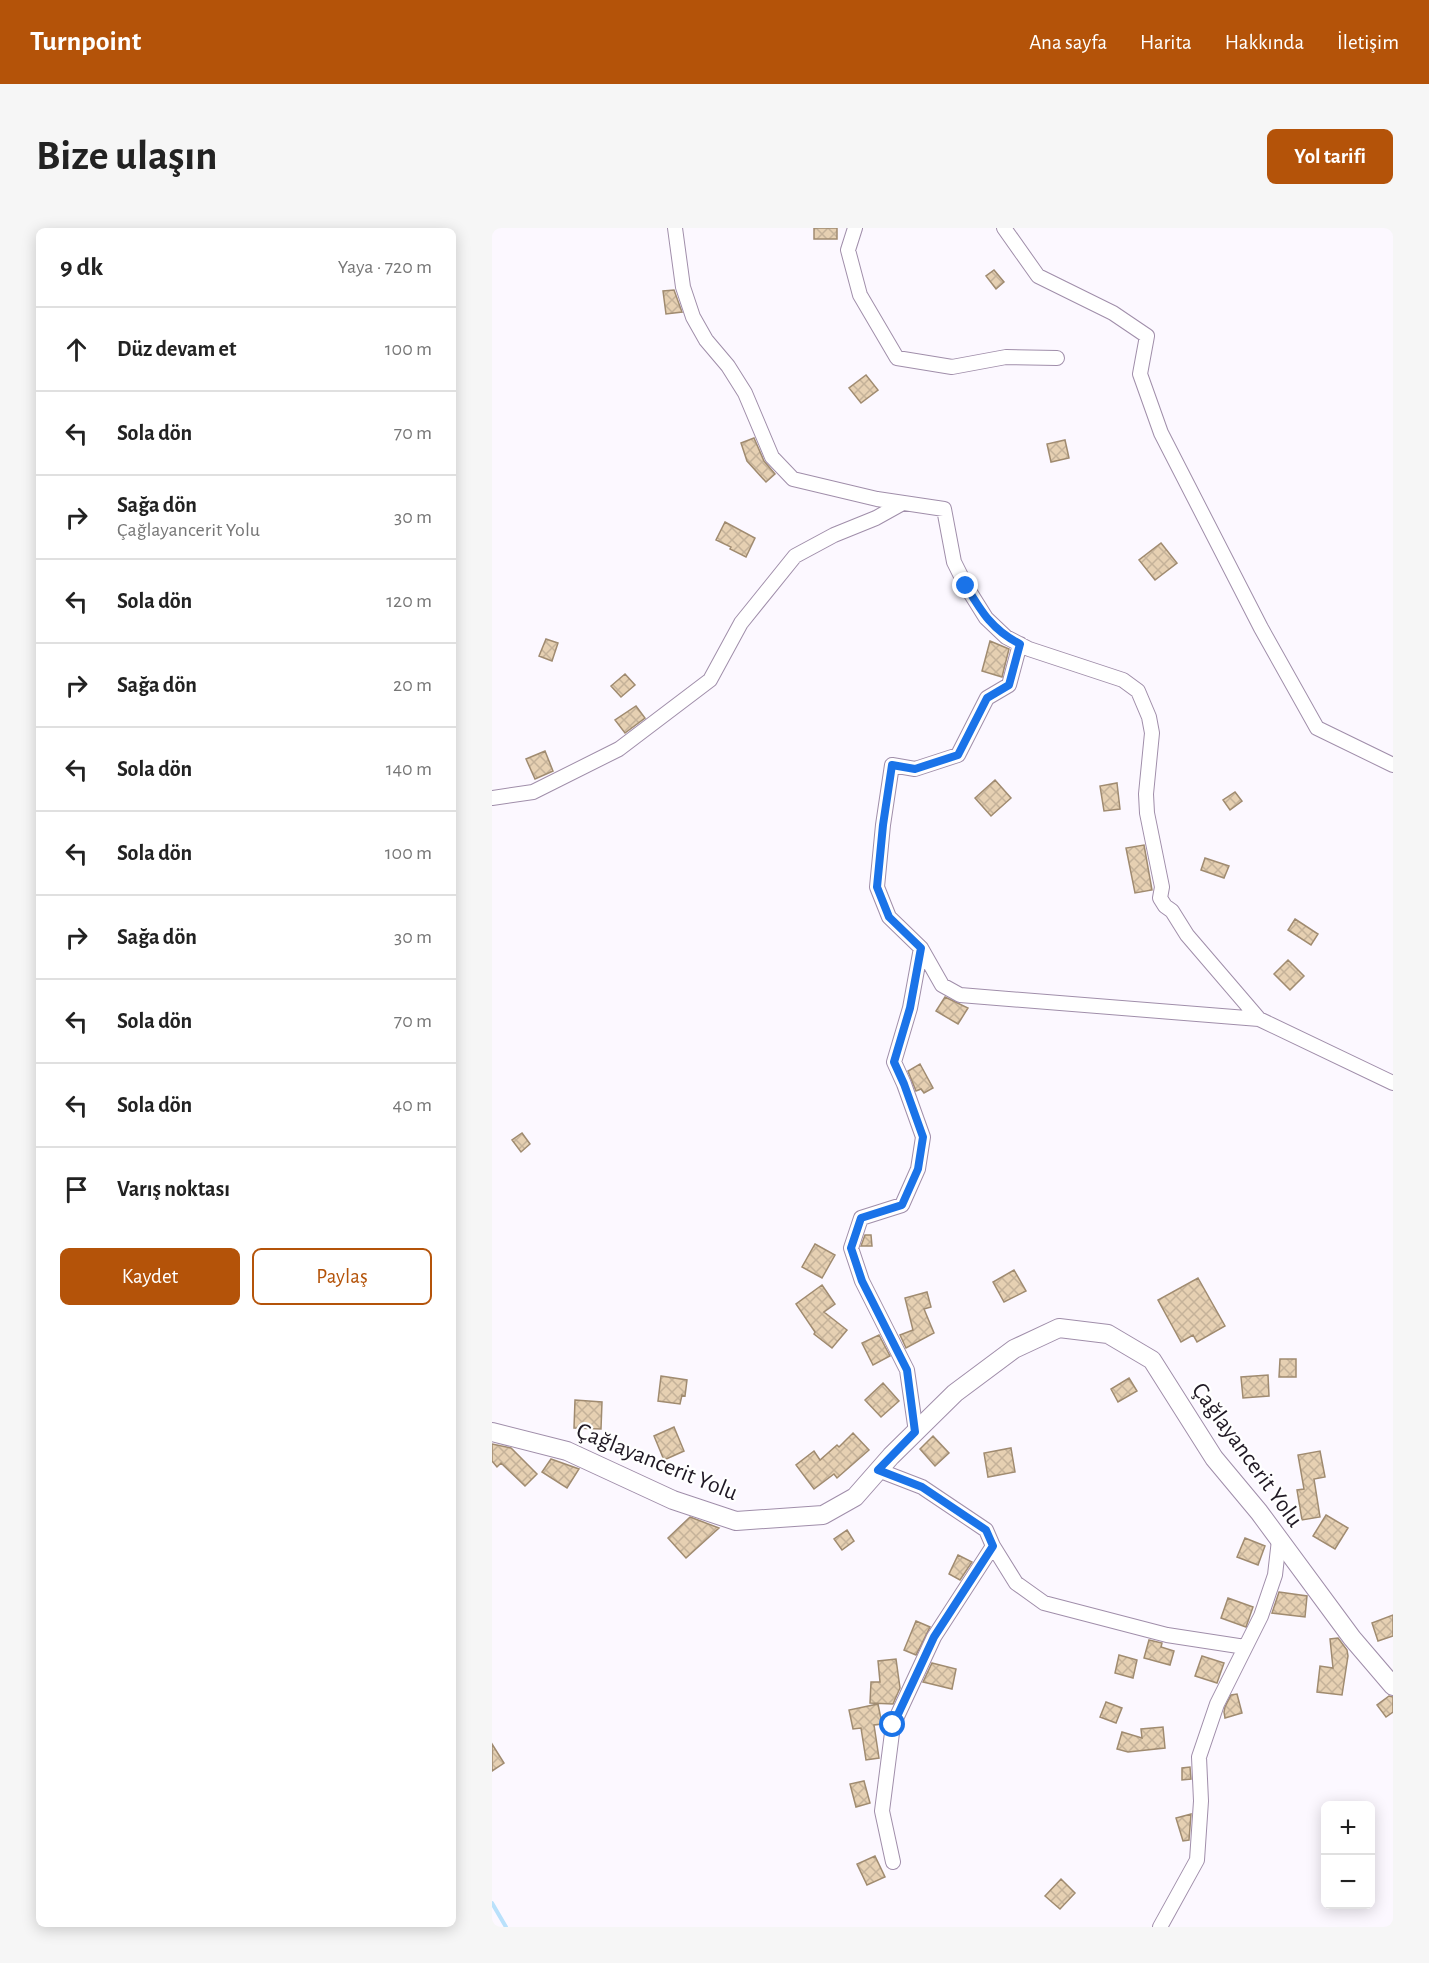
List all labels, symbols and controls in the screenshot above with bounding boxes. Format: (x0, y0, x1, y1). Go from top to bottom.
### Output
text: Turnpoint (30, 28, 141, 56)
text: Ana sayfa (1029, 32, 1107, 53)
text: Harita (1140, 32, 1192, 53)
text: Hakkında (1225, 32, 1304, 53)
text: İletişim (1337, 32, 1399, 53)
button: Yol tarifi (1267, 129, 1393, 184)
text: Bize ulaşın (36, 135, 217, 177)
text: 9 dk (60, 254, 103, 280)
text: Yaya · 720 m (338, 257, 432, 277)
icon: ahead (60, 333, 93, 366)
text: Düz devam et (117, 338, 236, 360)
text: 100 m (385, 339, 432, 359)
icon: left (60, 417, 93, 450)
text: Sola dön (117, 422, 192, 444)
text: 70 m (394, 423, 432, 443)
text: Sağa dön (117, 494, 197, 516)
icon: right (60, 501, 93, 534)
text: 30 m (394, 507, 432, 527)
text: Çağlayancerit Yolu (117, 520, 260, 540)
route end (952, 572, 978, 598)
icon: left (60, 585, 93, 618)
text: Sola dön (117, 590, 192, 612)
text: 120 m (386, 591, 432, 611)
icon: right (60, 669, 93, 702)
text: Sağa dön (117, 674, 197, 696)
text: 20 m (393, 675, 432, 695)
icon: left (60, 753, 93, 786)
text: Sola dön (117, 758, 192, 780)
text: 140 m (386, 759, 432, 779)
icon: left (60, 837, 93, 870)
text: Sola dön (117, 842, 192, 864)
text: 100 m (385, 843, 432, 863)
icon: right (60, 921, 93, 954)
text: Sağa dön (117, 926, 197, 948)
text: 30 m (394, 927, 432, 947)
icon: left (60, 1005, 93, 1038)
text: Sola dön (117, 1010, 192, 1032)
text: 70 m (394, 1011, 432, 1031)
icon: left (60, 1089, 93, 1122)
text: Sola dön (117, 1094, 192, 1116)
text: 40 m (393, 1095, 432, 1115)
icon: arrive (60, 1173, 93, 1206)
text: Varış noktası (117, 1178, 230, 1200)
button: Kaydet (60, 1248, 240, 1305)
button: Paylaş (252, 1248, 432, 1305)
street label: Çağlayancerit Yolu (1187, 1379, 1307, 1531)
street label: Çağlayancerit Yolu (573, 1419, 741, 1505)
route start (879, 1711, 905, 1737)
map controls (1321, 1801, 1375, 1909)
button: + (1321, 1801, 1375, 1855)
button: − (1321, 1855, 1375, 1909)

